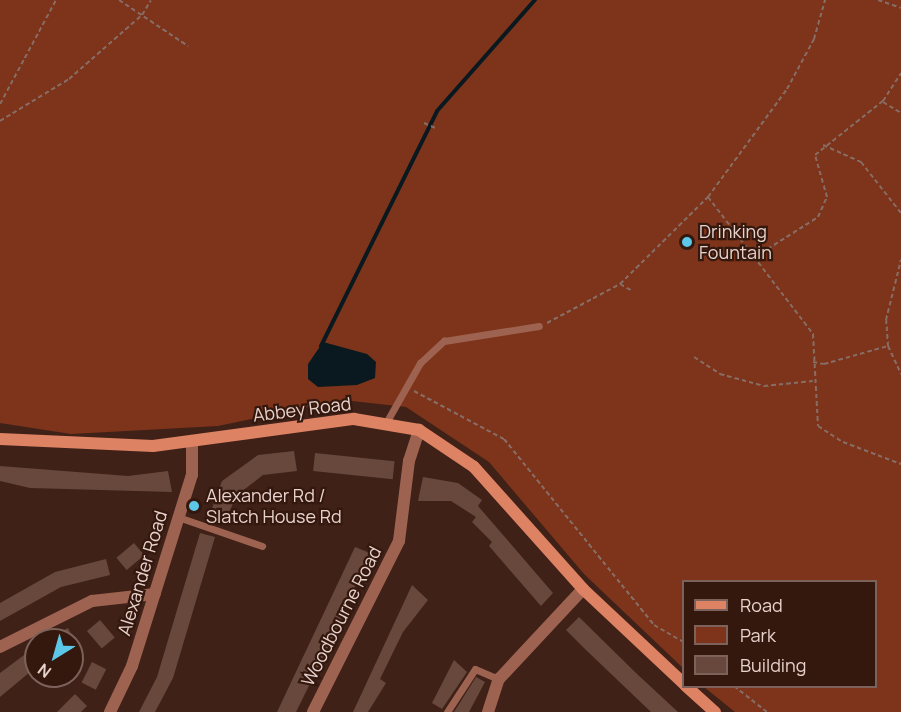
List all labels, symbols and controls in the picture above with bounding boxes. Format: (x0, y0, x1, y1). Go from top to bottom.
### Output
place label: Drinking Fountain (699, 221, 772, 264)
marker: Drinking Fountain (680, 235, 694, 249)
street label: Abbey Road (252, 392, 352, 426)
place label: Alexander Rd / Slatch House Rd (206, 485, 342, 528)
marker: Alexander Rd / Slatch House Rd (187, 499, 201, 513)
street label: Alexander Road (113, 508, 171, 638)
street label: Woodbourne Road (297, 543, 385, 689)
legend (682, 580, 877, 688)
text: Road (740, 593, 783, 617)
text: Park (740, 623, 776, 647)
north arrow (24, 628, 84, 688)
text: Building (740, 653, 806, 677)
text: N (33, 659, 56, 683)

